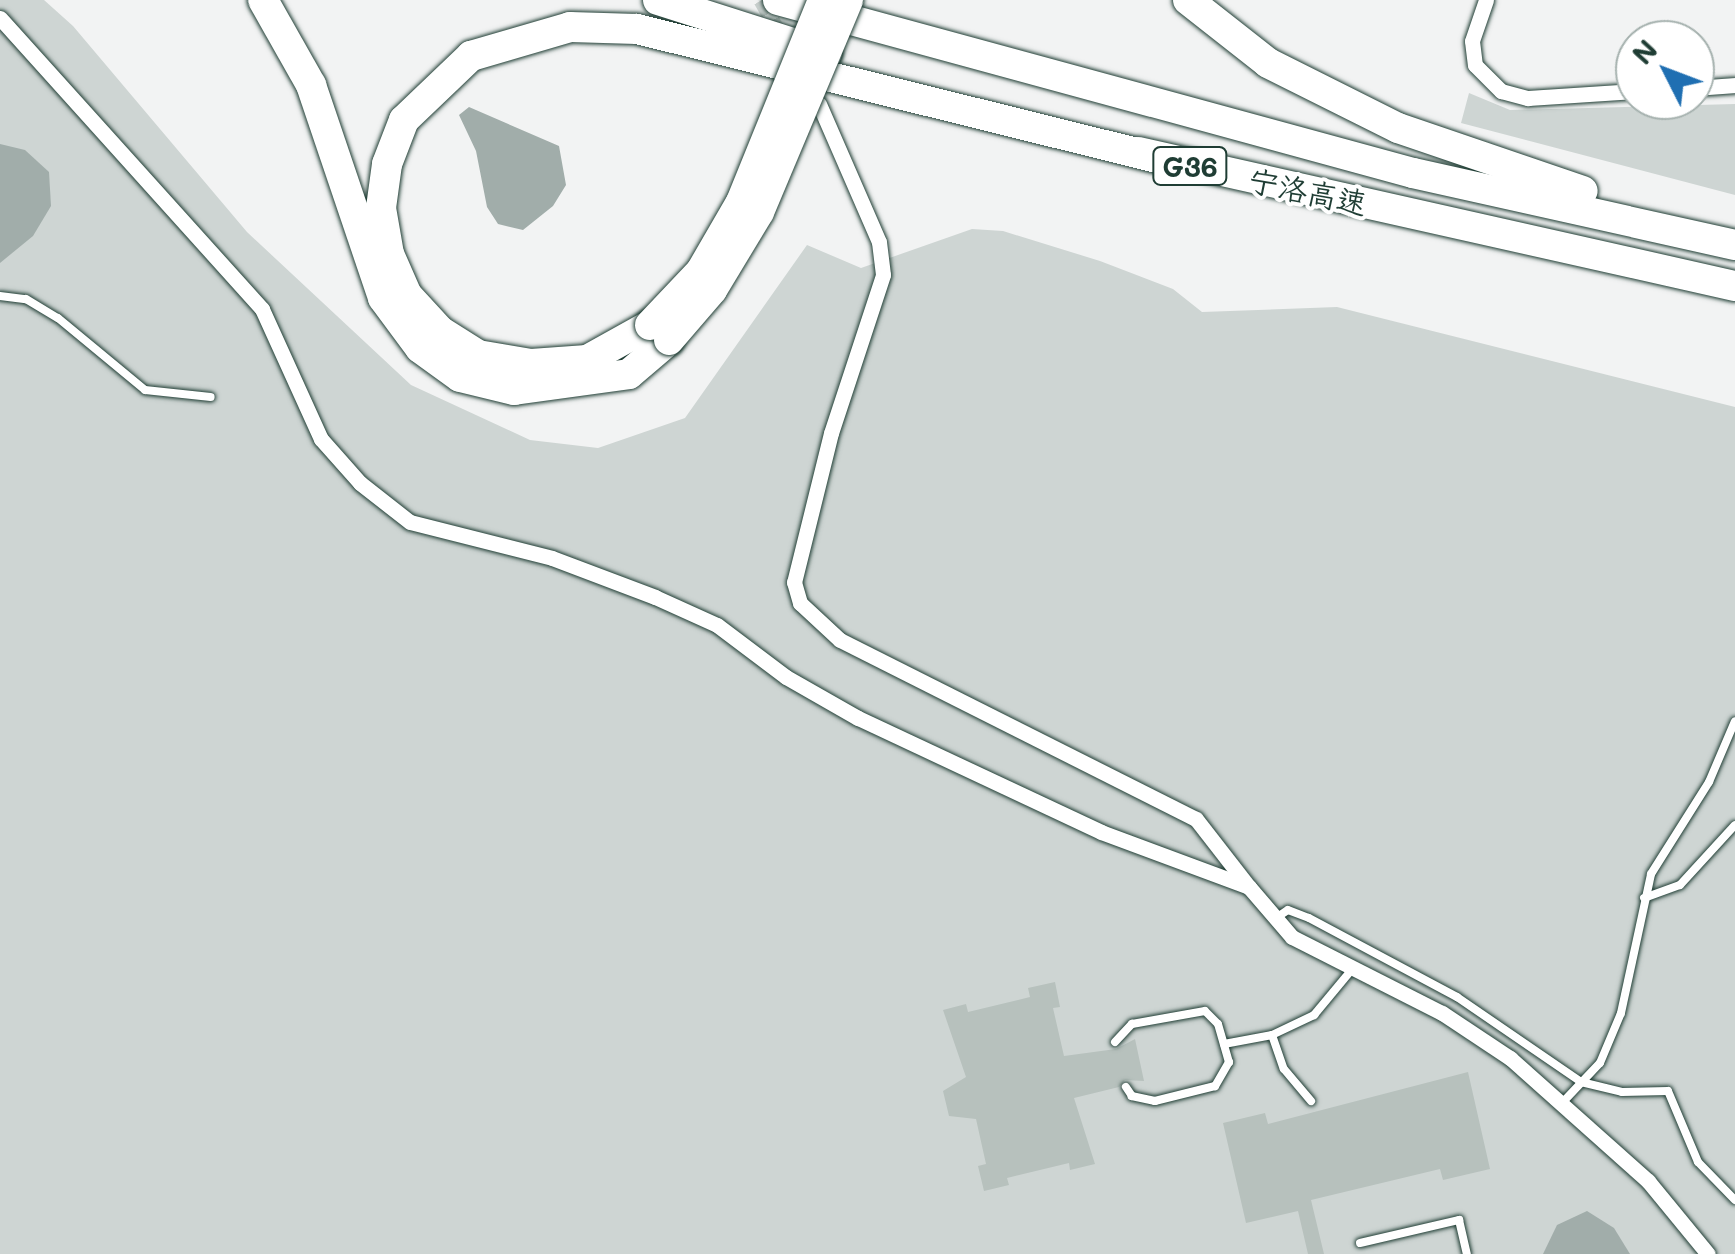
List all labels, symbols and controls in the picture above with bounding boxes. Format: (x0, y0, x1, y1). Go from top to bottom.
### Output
north arrow (1615, 20, 1715, 120)
text: N (1624, 31, 1665, 71)
road number: G36 (1150, 143, 1230, 189)
street label: 宁洛高速 (1246, 161, 1370, 221)

